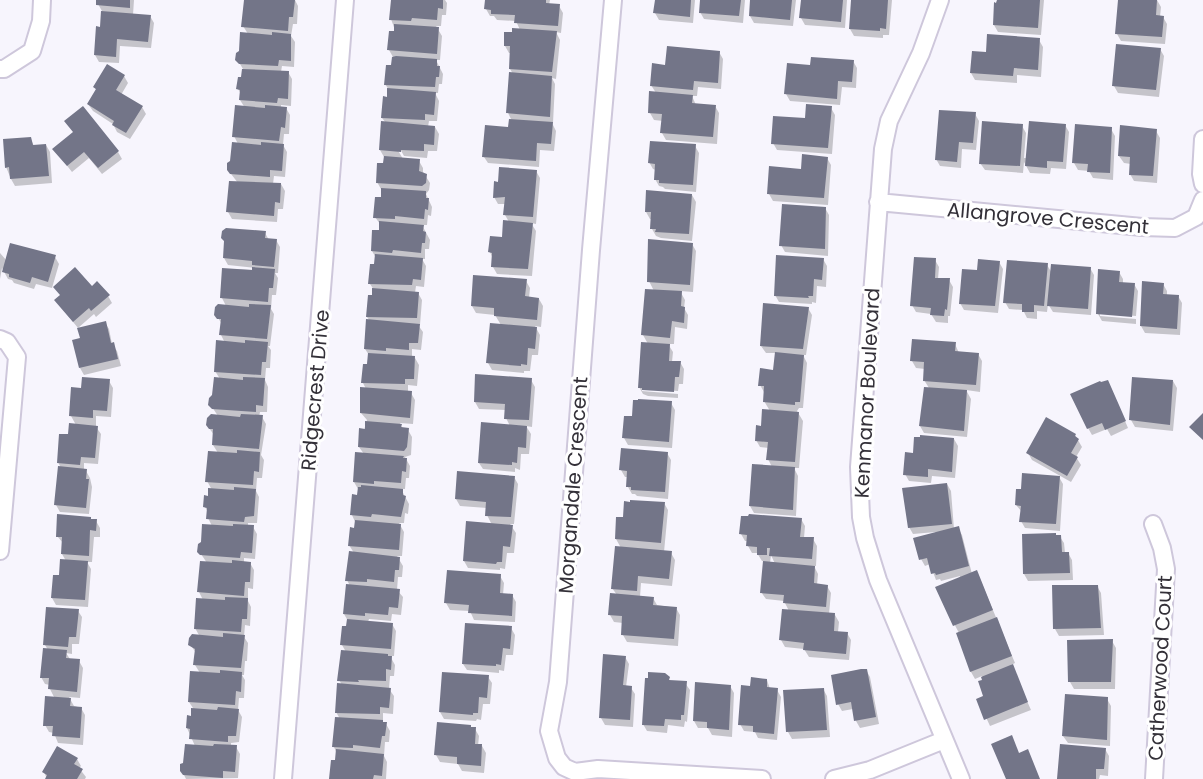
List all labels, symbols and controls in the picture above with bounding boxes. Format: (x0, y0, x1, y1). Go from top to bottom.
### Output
street label: Allangrove Crescent (946, 195, 1150, 241)
street label: Kenmanor Boulevard (848, 287, 886, 499)
street label: Ridgecrest Drive (294, 308, 336, 472)
street label: Morgandale Crescent (551, 376, 595, 594)
street label: Catherwood Court (1141, 575, 1179, 761)

